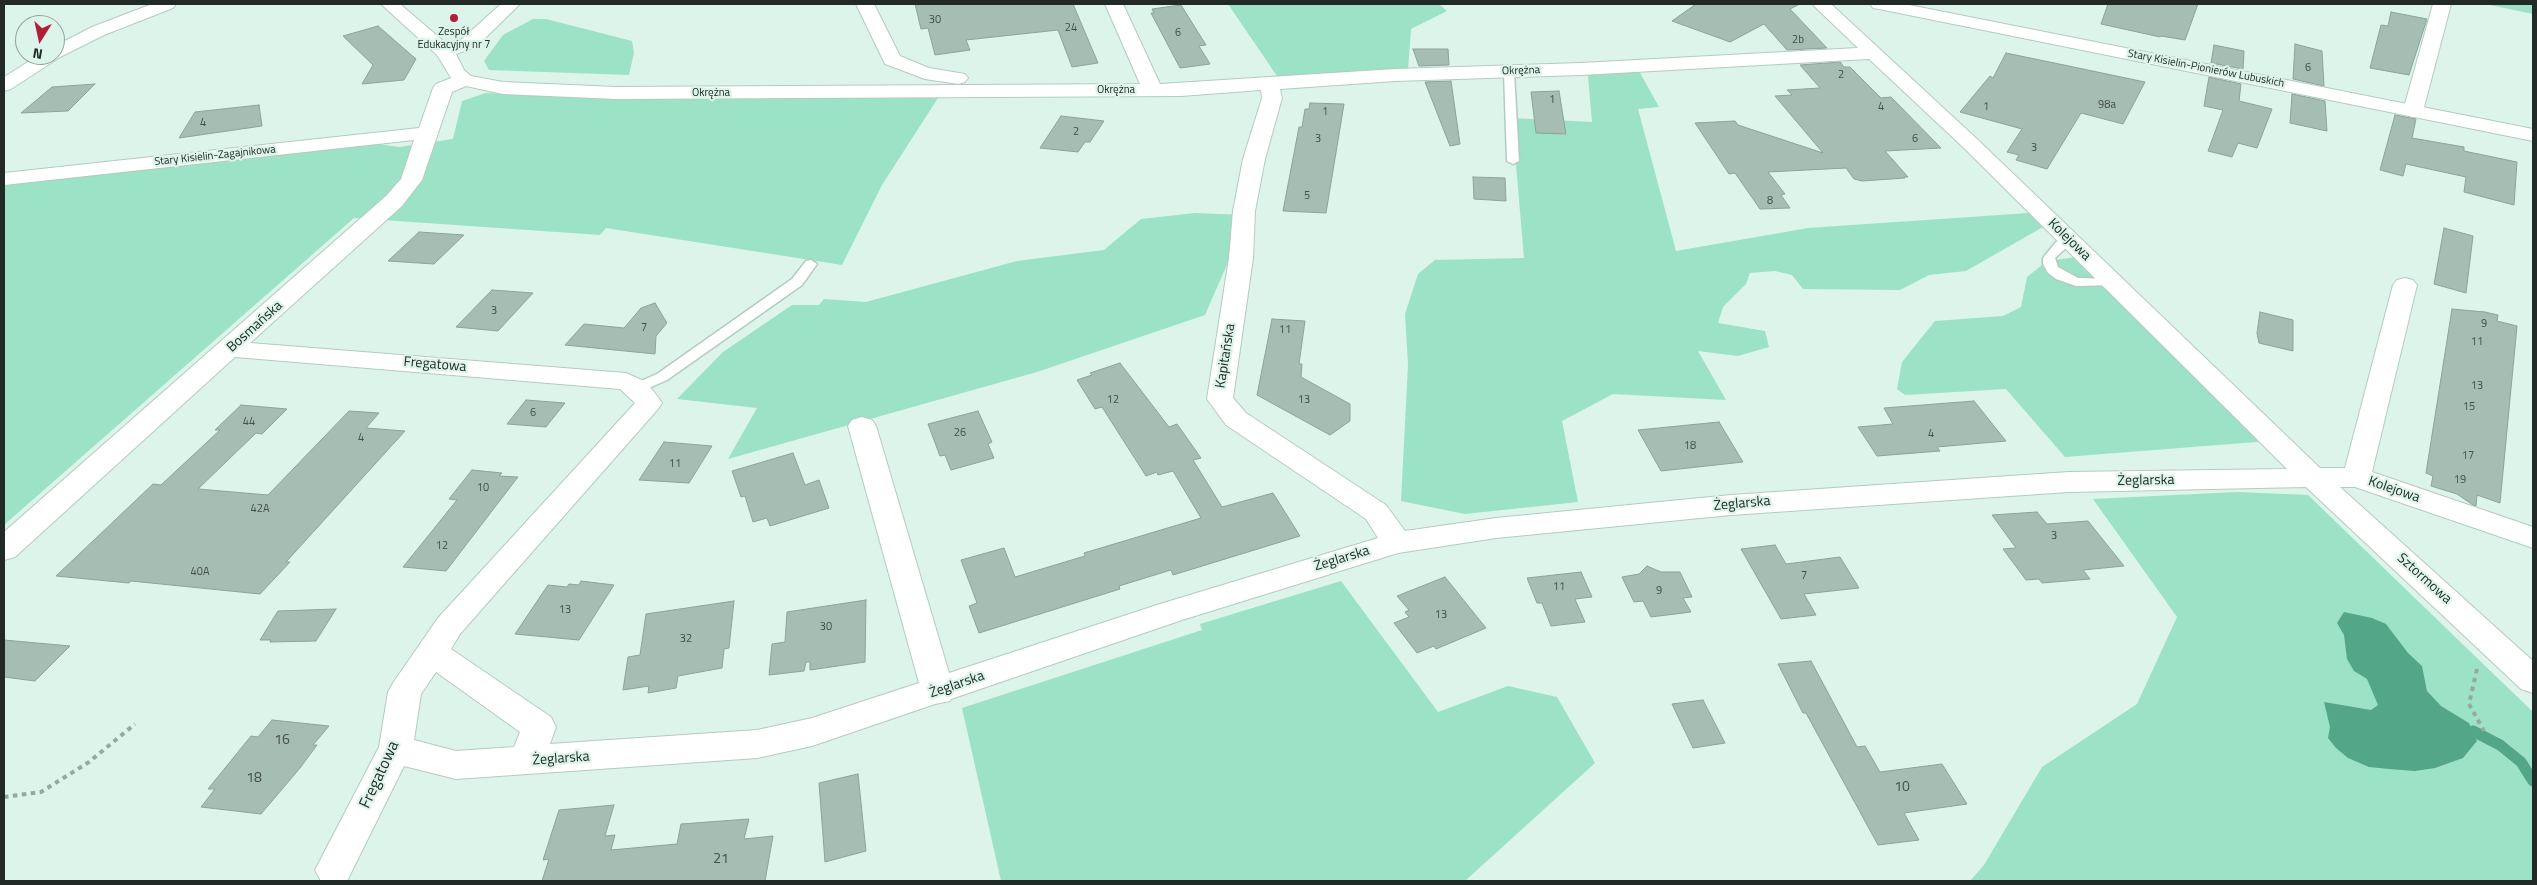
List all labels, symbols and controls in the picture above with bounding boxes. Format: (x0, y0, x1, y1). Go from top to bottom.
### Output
marker: Zespół Edukacyjny nr 7 (448, 12, 460, 24)
house number: 30 (929, 13, 941, 27)
north arrow (15, 15, 65, 65)
house number: 24 (1065, 21, 1077, 35)
place label: Zespół Edukacyjny nr 7 (418, 25, 490, 51)
house number: 6 (1175, 26, 1181, 40)
house number: 2b (1792, 33, 1804, 47)
text: N (31, 43, 44, 65)
street label: Stary Kisielin-Pionierów Lubuskich (2127, 47, 2285, 91)
house number: 6 (2305, 61, 2311, 75)
street label: Okrężna (1502, 64, 1540, 78)
house number: 2 (1838, 68, 1844, 82)
street label: Okrężna (1097, 83, 1135, 97)
street label: Okrężna (692, 86, 730, 100)
house number: 1 (1549, 93, 1555, 107)
house number: 98a (2098, 98, 2116, 112)
house number: 4 (1878, 100, 1884, 114)
house number: 1 (1983, 100, 1989, 114)
house number: 1 (1322, 105, 1328, 119)
house number: 4 (200, 116, 206, 130)
house number: 2 (1073, 125, 1079, 139)
house number: 3 (1315, 132, 1321, 146)
house number: 6 (1912, 132, 1918, 146)
house number: 3 (2031, 141, 2037, 155)
street label: Stary Kisielin-Zagajnikowa (154, 143, 276, 169)
house number: 5 (1304, 189, 1310, 203)
house number: 8 (1767, 194, 1773, 208)
street label: Kolejowa (2044, 215, 2094, 265)
street label: Bosmańska (224, 298, 286, 356)
house number: 3 (491, 304, 497, 318)
house number: 9 (2481, 317, 2487, 331)
house number: 7 (641, 321, 647, 335)
street label: Kapitańska (1213, 323, 1239, 389)
house number: 11 (1279, 323, 1291, 337)
house number: 11 (2471, 335, 2483, 349)
street label: Fregatowa (403, 354, 467, 376)
house number: 13 (2471, 379, 2483, 393)
house number: 12 (1107, 393, 1119, 407)
house number: 13 (1298, 393, 1310, 407)
house number: 15 (2463, 400, 2475, 414)
house number: 6 (530, 406, 536, 420)
house number: 44 (243, 415, 255, 429)
house number: 26 (954, 426, 966, 440)
house number: 4 (1928, 427, 1934, 441)
house number: 4 (358, 431, 364, 445)
house number: 18 (1684, 439, 1696, 453)
house number: 17 (2462, 449, 2474, 463)
house number: 11 (669, 457, 681, 471)
street label: Żeglarska (2117, 472, 2175, 490)
street label: Kolejowa (2366, 473, 2422, 507)
house number: 19 (2454, 473, 2466, 487)
house number: 10 (477, 481, 489, 495)
street label: Żeglarska (1713, 493, 1771, 515)
house number: 42A (251, 502, 269, 516)
house number: 3 (2051, 529, 2057, 543)
house number: 12 (436, 539, 448, 553)
street label: Żeglarska (1312, 543, 1372, 575)
street label: Sztormowa (2393, 550, 2455, 608)
house number: 40A (191, 565, 209, 579)
house number: 7 (1801, 569, 1807, 583)
house number: 11 (1553, 580, 1565, 594)
house number: 9 (1656, 584, 1662, 598)
house number: 13 (559, 603, 571, 617)
house number: 13 (1435, 608, 1447, 622)
house number: 30 (820, 620, 832, 634)
house number: 32 (680, 632, 692, 646)
street label: Żeglarska (927, 668, 987, 702)
house number: 16 (274, 733, 290, 749)
street label: Fregatowa (356, 738, 404, 812)
street label: Żeglarska (532, 749, 590, 769)
house number: 18 (246, 771, 262, 787)
house number: 10 (1894, 780, 1910, 796)
house number: 21 (713, 852, 729, 868)

